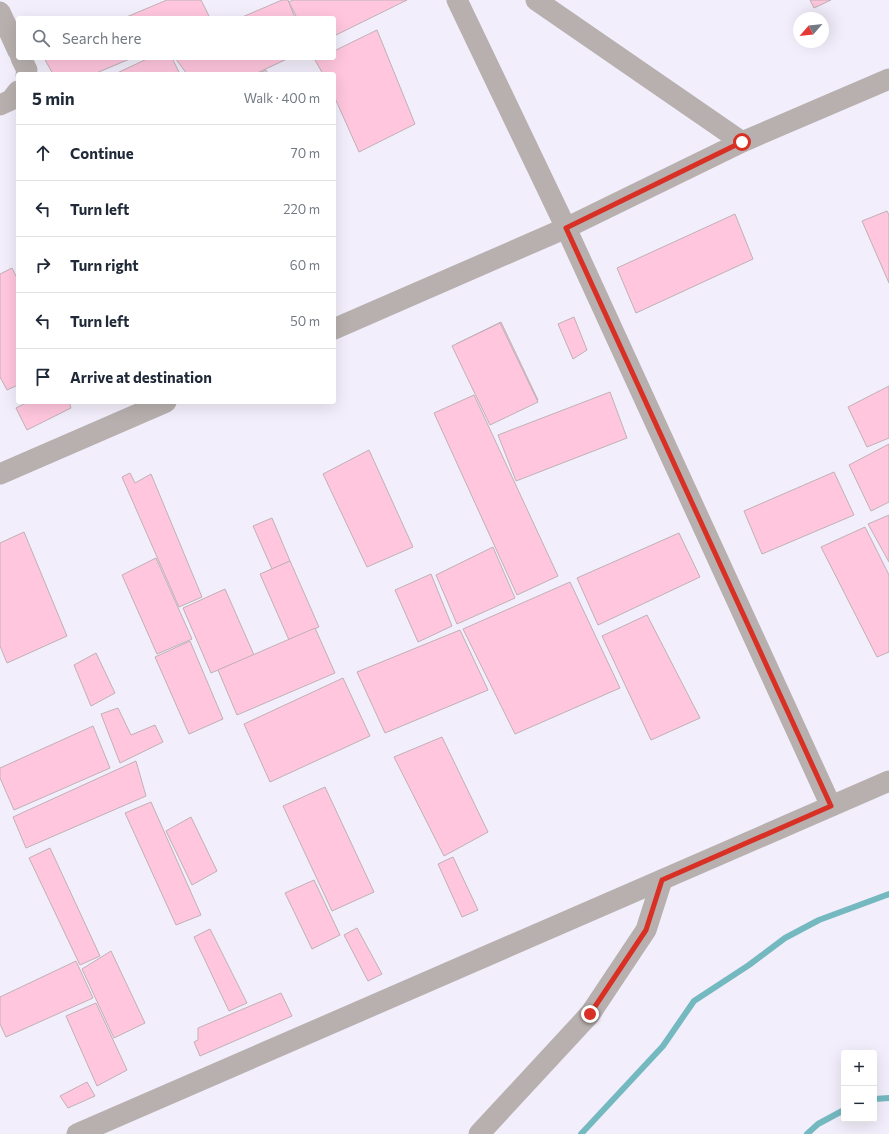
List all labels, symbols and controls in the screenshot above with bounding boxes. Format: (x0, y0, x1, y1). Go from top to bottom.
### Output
north arrow (793, 12, 829, 48)
search box (16, 16, 336, 60)
icon: search (30, 27, 52, 49)
text: Search here (62, 29, 141, 47)
text: 5 min (32, 88, 75, 109)
text: Walk · 400 m (244, 90, 320, 106)
route start (733, 133, 751, 151)
icon: ahead (32, 142, 54, 164)
text: Continue (70, 144, 134, 162)
text: 70 m (291, 145, 320, 161)
icon: left (32, 198, 54, 220)
text: Turn left (70, 200, 129, 218)
text: 220 m (283, 201, 320, 217)
icon: right (32, 254, 54, 276)
text: Turn right (70, 256, 139, 274)
text: 60 m (290, 257, 320, 273)
icon: left (32, 310, 54, 332)
text: Turn left (70, 312, 129, 330)
text: 50 m (290, 313, 320, 329)
icon: arrive (32, 366, 54, 388)
text: Arrive at destination (70, 368, 212, 386)
route end (581, 1005, 599, 1023)
map controls (841, 1050, 877, 1122)
button: + (841, 1050, 877, 1086)
button: − (841, 1086, 877, 1122)

